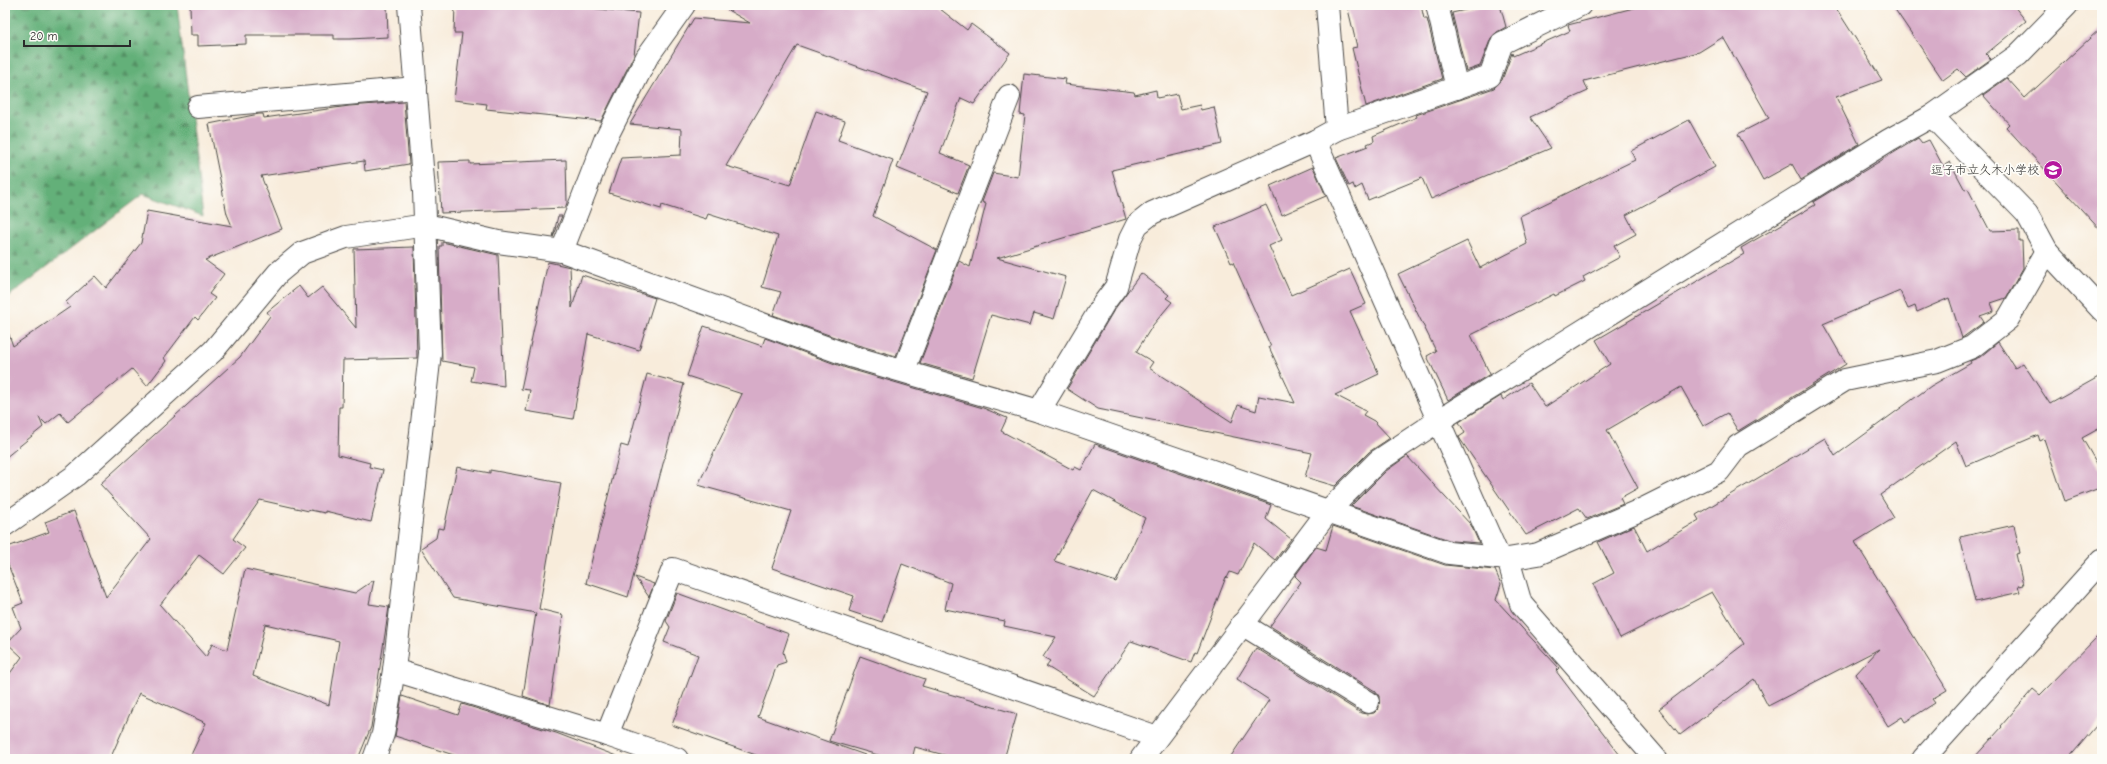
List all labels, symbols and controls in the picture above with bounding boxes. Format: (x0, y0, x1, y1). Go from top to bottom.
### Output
scale bar (24, 22, 130, 48)
text: 20 m (30, 29, 58, 43)
school or university icon: 逗子市立久木小学校 (2042, 159, 2064, 181)
place label: 逗子市立久木小学校 (1931, 163, 2039, 177)

